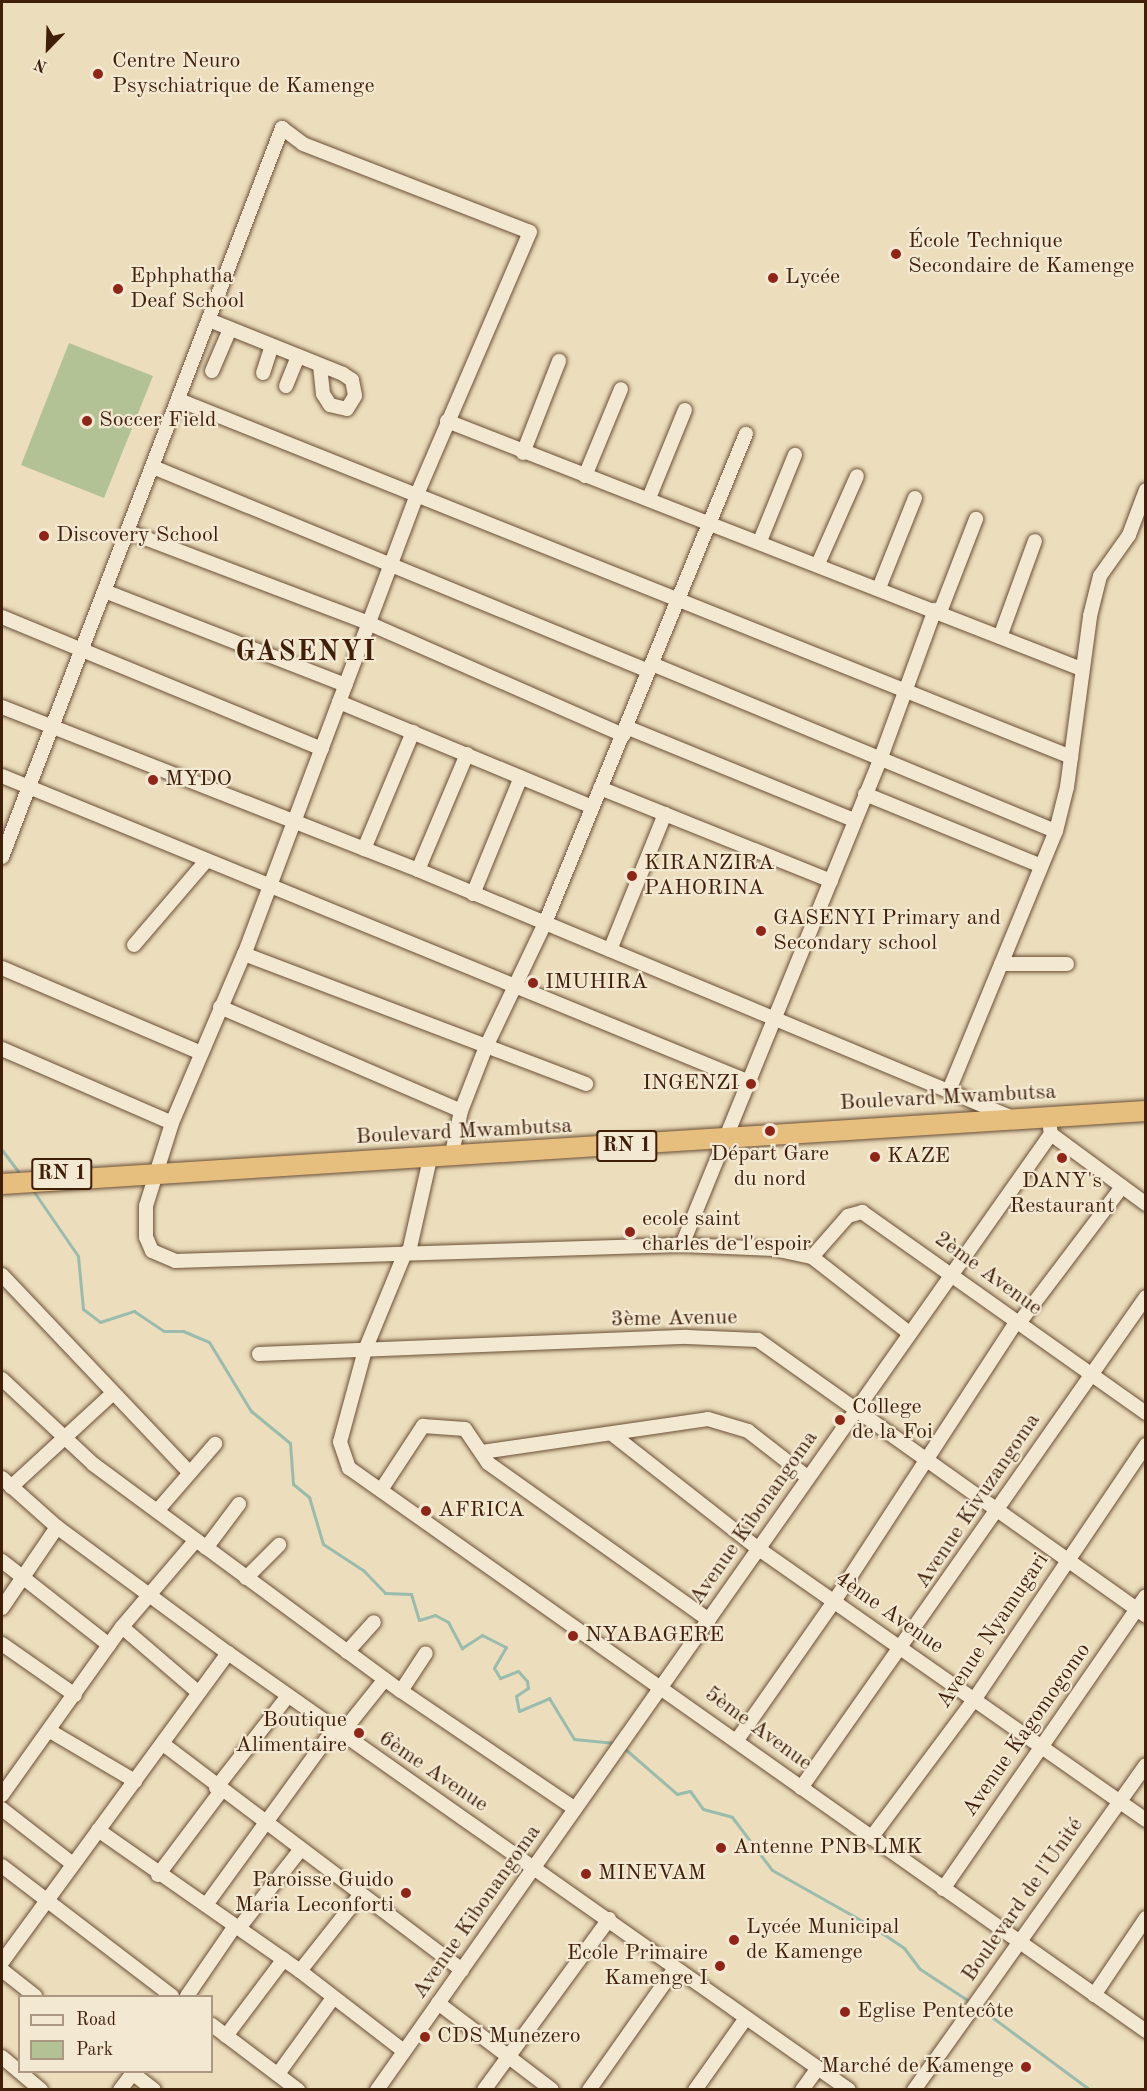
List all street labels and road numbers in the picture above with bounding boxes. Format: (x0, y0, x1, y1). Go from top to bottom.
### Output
street label: Boulevard Mwambutsa (839, 1079, 1057, 1117)
street label: Boulevard Mwambutsa (355, 1113, 573, 1151)
road number: RN 1 (596, 1128, 658, 1164)
road number: RN 1 (31, 1156, 94, 1192)
street label: 2ème Avenue (929, 1226, 1047, 1322)
street label: 3ème Avenue (611, 1305, 737, 1333)
street label: Avenue Kivuzangoma (910, 1408, 1046, 1594)
street label: Avenue Kibonangoma (684, 1426, 824, 1610)
street label: Avenue Nyamugari (931, 1548, 1055, 1714)
street label: 4ème Avenue (830, 1566, 948, 1660)
street label: Avenue Kagomogomo (957, 1638, 1097, 1822)
street label: 5ème Avenue (699, 1681, 817, 1777)
street label: 6ème Avenue (373, 1726, 493, 1818)
street label: Boulevard de l'Unité (957, 1813, 1089, 1987)
street label: Avenue Kibonangoma (407, 1820, 547, 2004)

